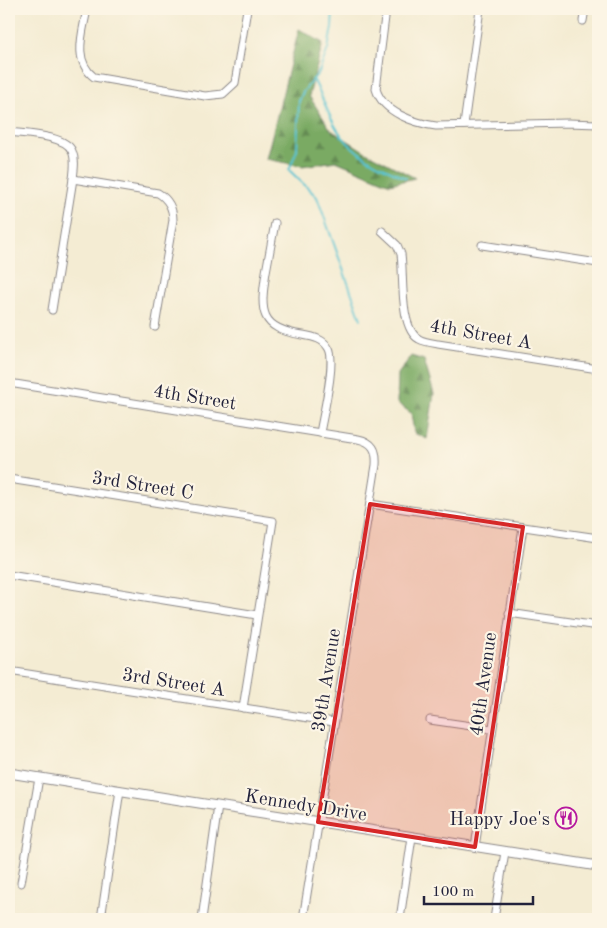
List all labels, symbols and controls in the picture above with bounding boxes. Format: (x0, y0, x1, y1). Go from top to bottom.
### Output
street label: 4th Street A (428, 317, 534, 354)
street label: 4th Street (152, 383, 237, 414)
street label: 3rd Street C (91, 469, 195, 504)
street label: 39th Avenue (310, 627, 345, 734)
street label: 40th Avenue (468, 631, 501, 738)
street label: 3rd Street A (121, 666, 227, 701)
street label: Kennedy Drive (243, 787, 368, 825)
restaurant icon: Happy Joe's (554, 806, 578, 830)
place label: Happy Joe's (449, 811, 550, 830)
scale bar (424, 873, 533, 905)
text: 100 m (432, 885, 474, 900)

